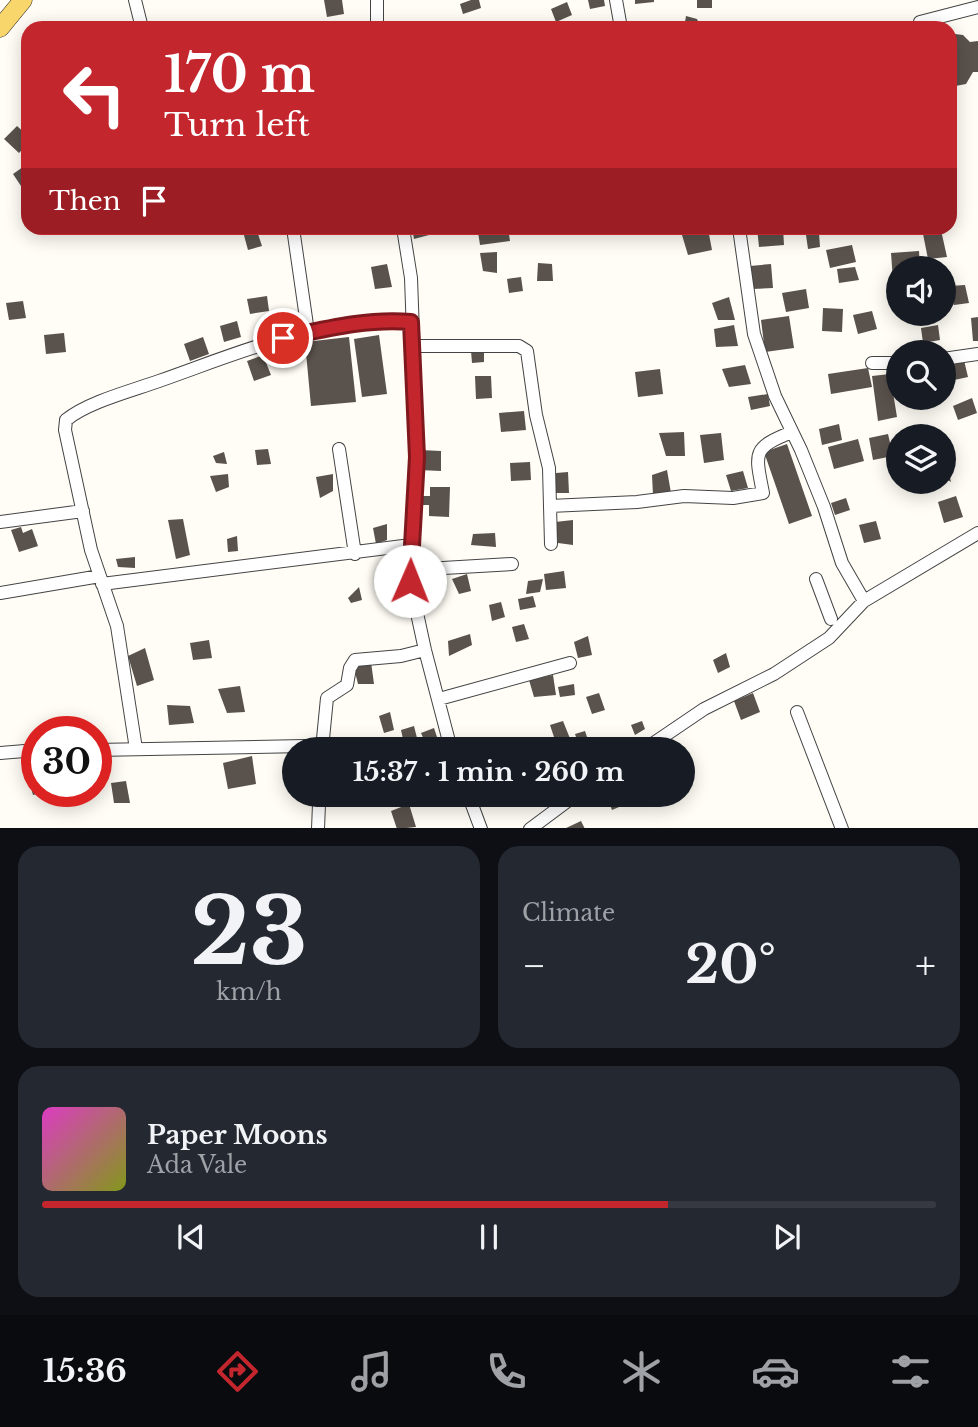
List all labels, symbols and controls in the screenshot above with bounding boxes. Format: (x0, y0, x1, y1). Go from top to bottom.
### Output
text: 170 m (164, 44, 315, 105)
icon: left (49, 49, 140, 140)
text: Turn left (164, 105, 310, 145)
icon: arrive (135, 182, 173, 220)
text: Then (49, 185, 121, 217)
map controls (886, 256, 956, 494)
button: sound (886, 256, 956, 326)
pin (253, 308, 313, 368)
icon: arrive (264, 319, 302, 357)
button: search (886, 340, 956, 410)
button: layers (886, 424, 956, 494)
position arrow (373, 544, 447, 618)
speed limit sign: 30 (21, 716, 112, 807)
text: 15:37 · 1 min · 260 m (353, 756, 624, 788)
text: 23 (190, 876, 308, 989)
text: Climate (522, 899, 615, 927)
text: 20° (685, 933, 776, 997)
text: − (522, 942, 546, 989)
text: + (915, 942, 936, 989)
text: km/h (216, 978, 282, 1006)
text: Paper Moons (147, 1119, 328, 1151)
text: Ada Vale (147, 1151, 247, 1179)
icon: previous (172, 1218, 210, 1256)
icon: pause (470, 1218, 508, 1256)
icon: next (768, 1218, 806, 1256)
icon: directions (213, 1347, 262, 1396)
icon: music (347, 1347, 396, 1396)
icon: phone (482, 1347, 531, 1396)
icon: climate (617, 1347, 666, 1396)
icon: car (751, 1347, 800, 1396)
icon: filters (886, 1347, 935, 1396)
text: 15:36 (43, 1351, 127, 1391)

